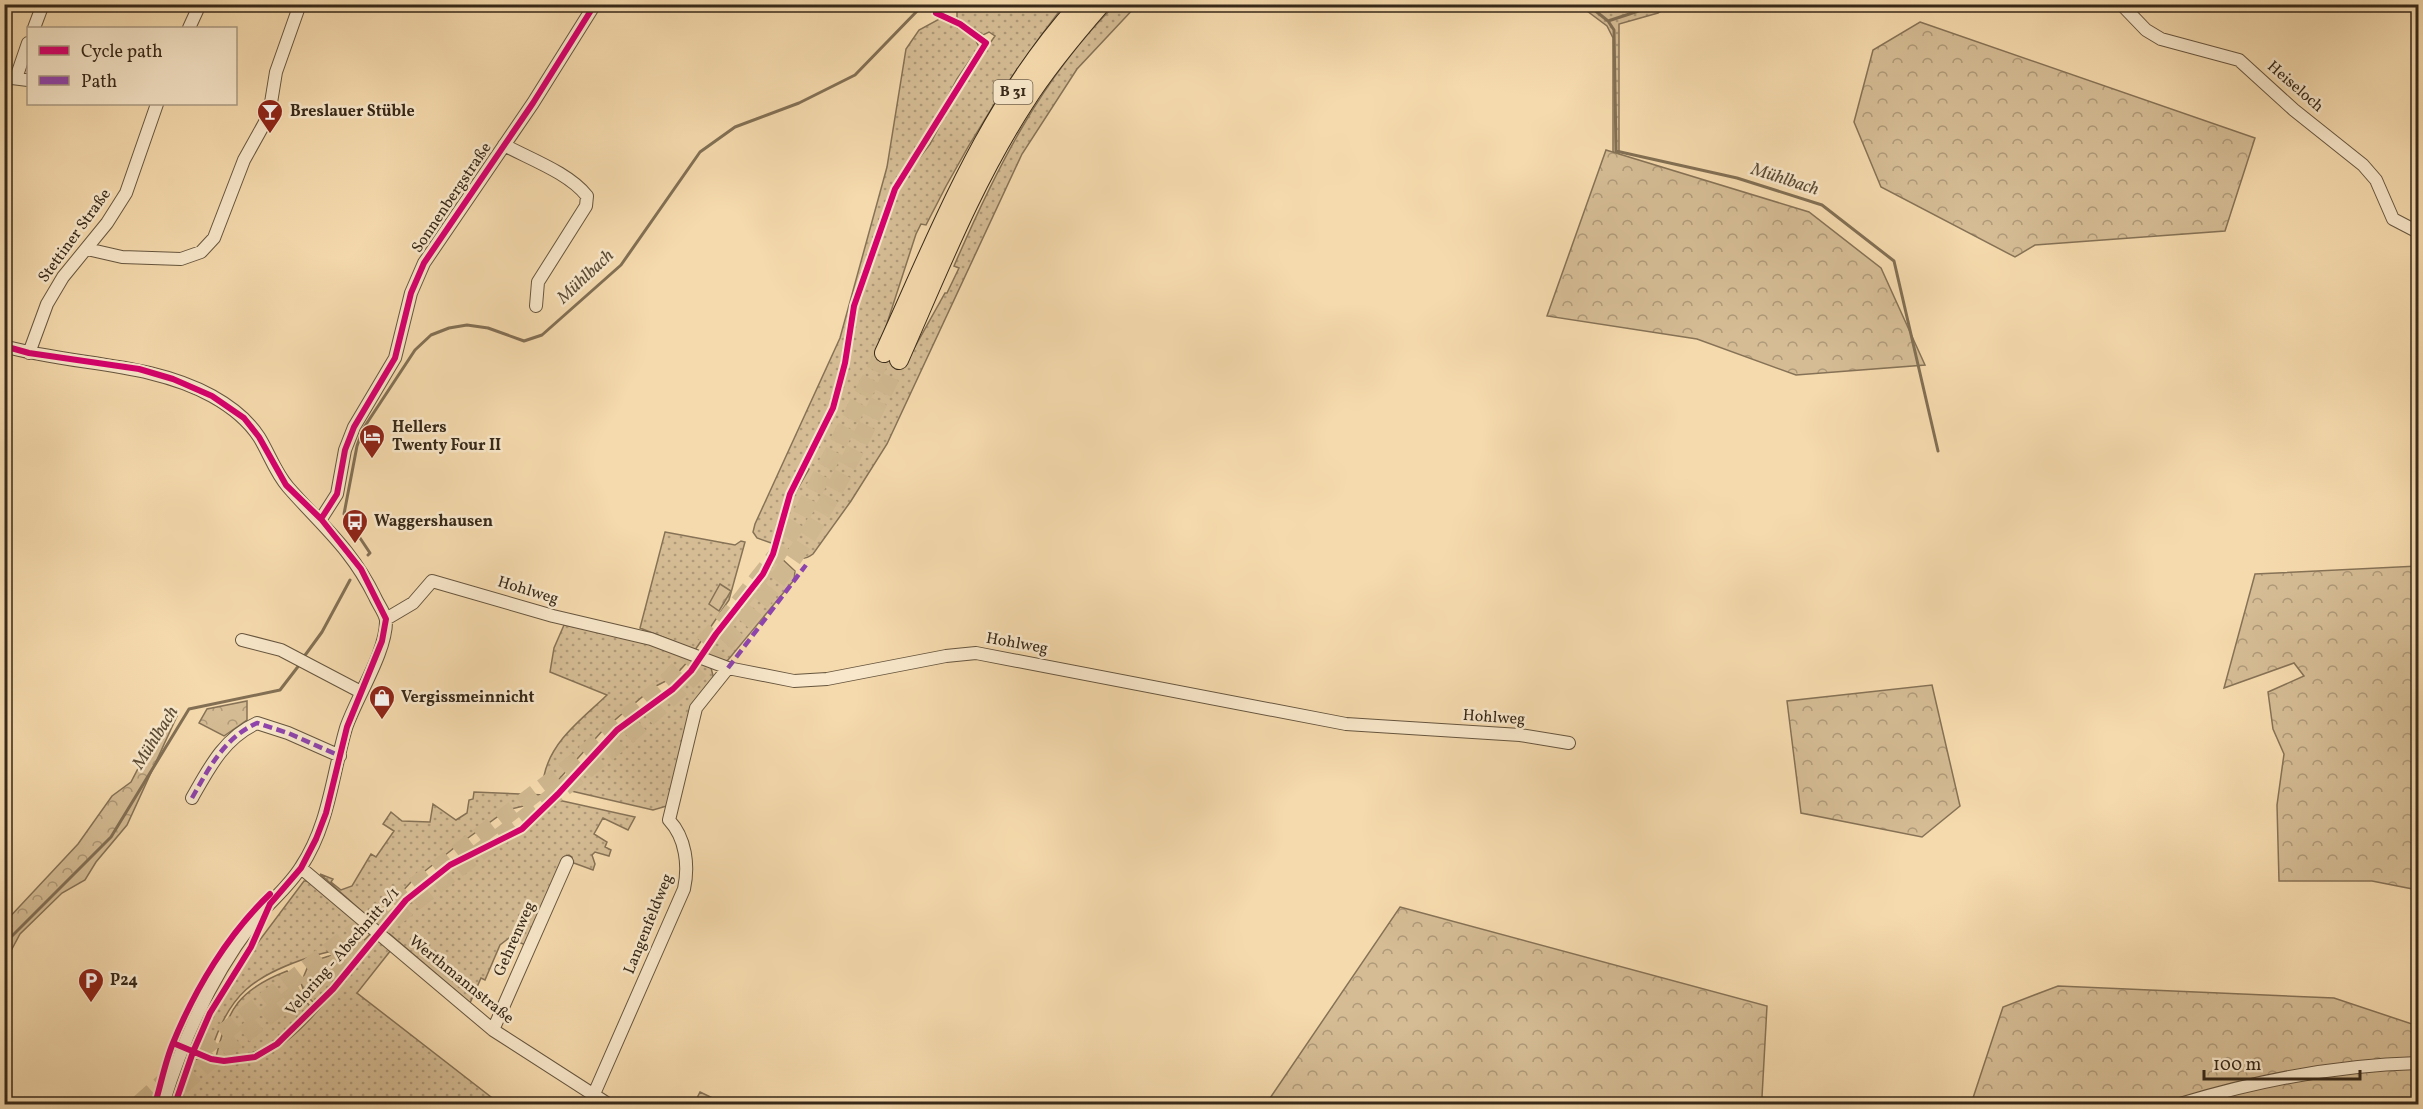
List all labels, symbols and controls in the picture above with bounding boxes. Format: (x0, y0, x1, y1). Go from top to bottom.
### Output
legend (27, 27, 237, 105)
text: Cycle path (81, 40, 163, 65)
street label: Heiseloch (2262, 56, 2328, 118)
text: Path (81, 70, 117, 95)
road number: B 31 (994, 80, 1032, 104)
bar icon: Breslauer Stüble (255, 97, 285, 135)
place label: Breslauer Stüble (290, 101, 415, 123)
street label: Sonnenbergstraße (407, 138, 497, 258)
water label: Mühlbach (1747, 157, 1822, 203)
street label: Stettiner Straße (33, 185, 117, 287)
water label: Mühlbach (551, 244, 620, 311)
place label: Hellers Twenty Four II (392, 417, 501, 457)
hotel icon: Hellers Twenty Four II (357, 422, 387, 460)
bus stop icon: Waggershausen (340, 507, 370, 545)
place label: Waggershausen (374, 511, 494, 533)
street label: Hohlweg (495, 571, 561, 611)
street label: Hohlweg (984, 628, 1050, 660)
shop icon: Vergissmeinnicht (367, 683, 397, 721)
place label: Vergissmeinnicht (401, 687, 535, 709)
water label: Mühlbach (126, 702, 185, 775)
street label: Hohlweg (1462, 705, 1526, 731)
street label: Langenfeldweg (619, 870, 679, 978)
street label: Veloring - Abschnitt 2/1 (281, 883, 405, 1021)
street label: Gehrenweg (489, 898, 541, 980)
street label: Werthmannstraße (404, 931, 518, 1029)
parking icon: P24 (76, 966, 106, 1004)
place label: P24 (110, 970, 138, 992)
scale bar (2204, 1043, 2360, 1081)
text: 100 m (2213, 1053, 2262, 1078)

